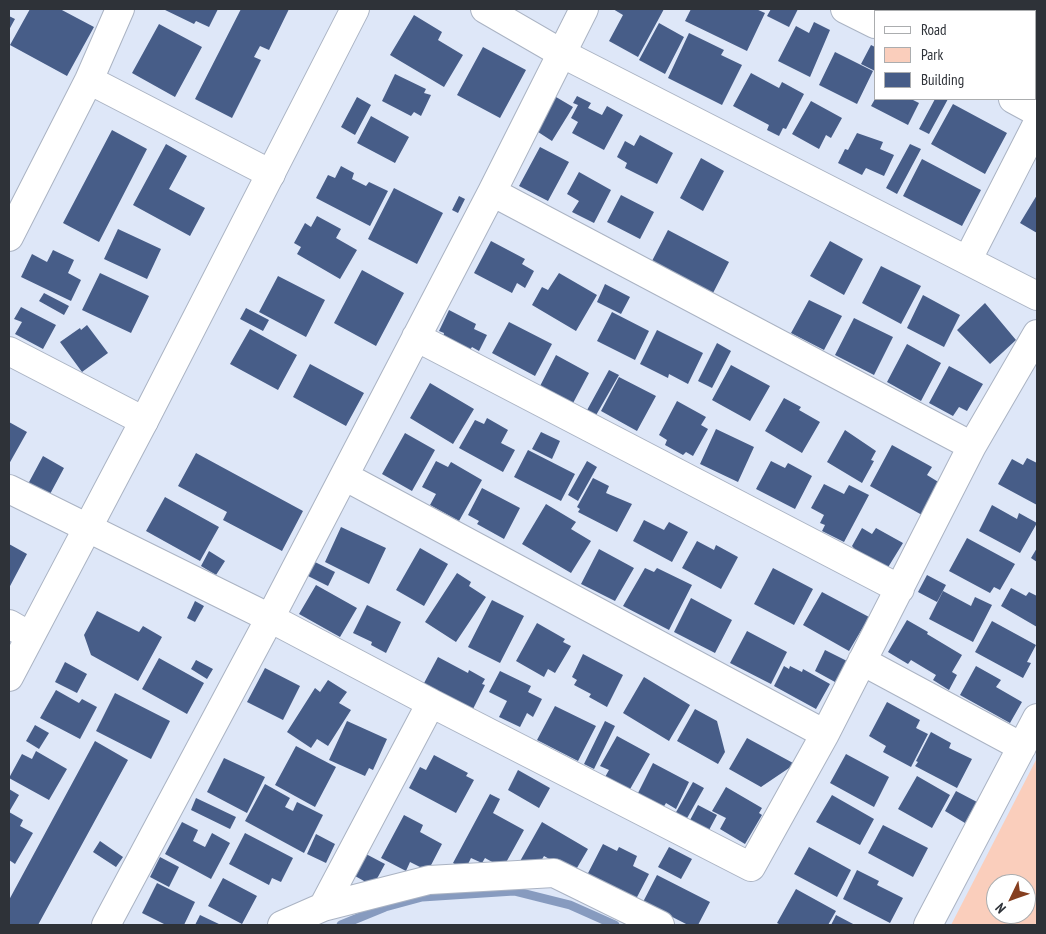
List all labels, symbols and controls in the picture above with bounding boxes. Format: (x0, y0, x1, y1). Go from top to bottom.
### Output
legend (874, 10, 1036, 100)
text: Road (921, 20, 947, 39)
text: Park (921, 45, 943, 64)
text: Building (921, 70, 964, 89)
north arrow (986, 874, 1036, 924)
text: N (991, 900, 1010, 917)

